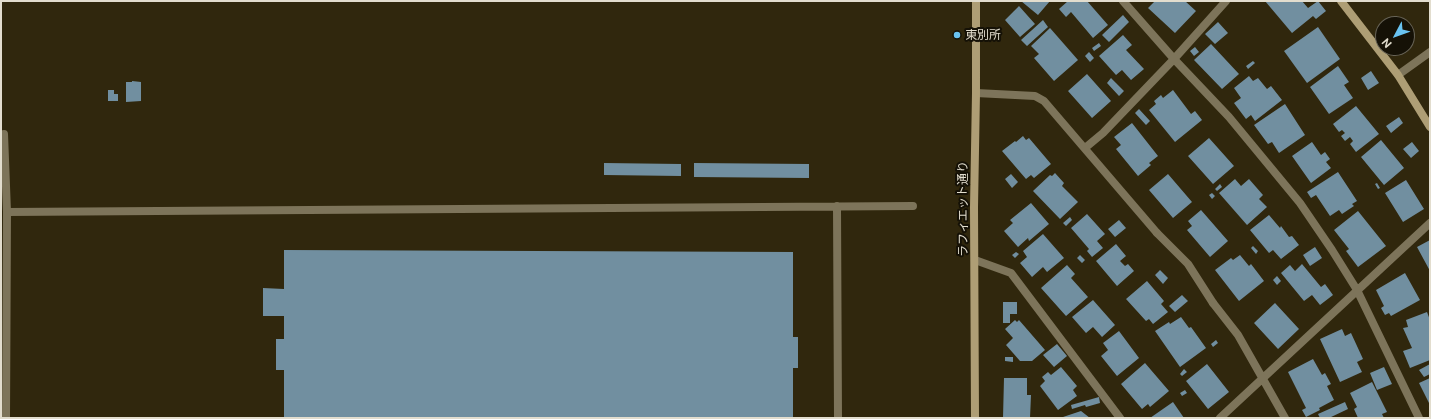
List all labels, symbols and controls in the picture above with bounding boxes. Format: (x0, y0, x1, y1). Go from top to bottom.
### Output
north arrow (1375, 16, 1415, 56)
place label: 東別所 (965, 28, 1001, 42)
marker: 東別所 (952, 30, 962, 40)
text: N (1379, 36, 1394, 50)
street label: ラフィエット通り (956, 161, 970, 257)

